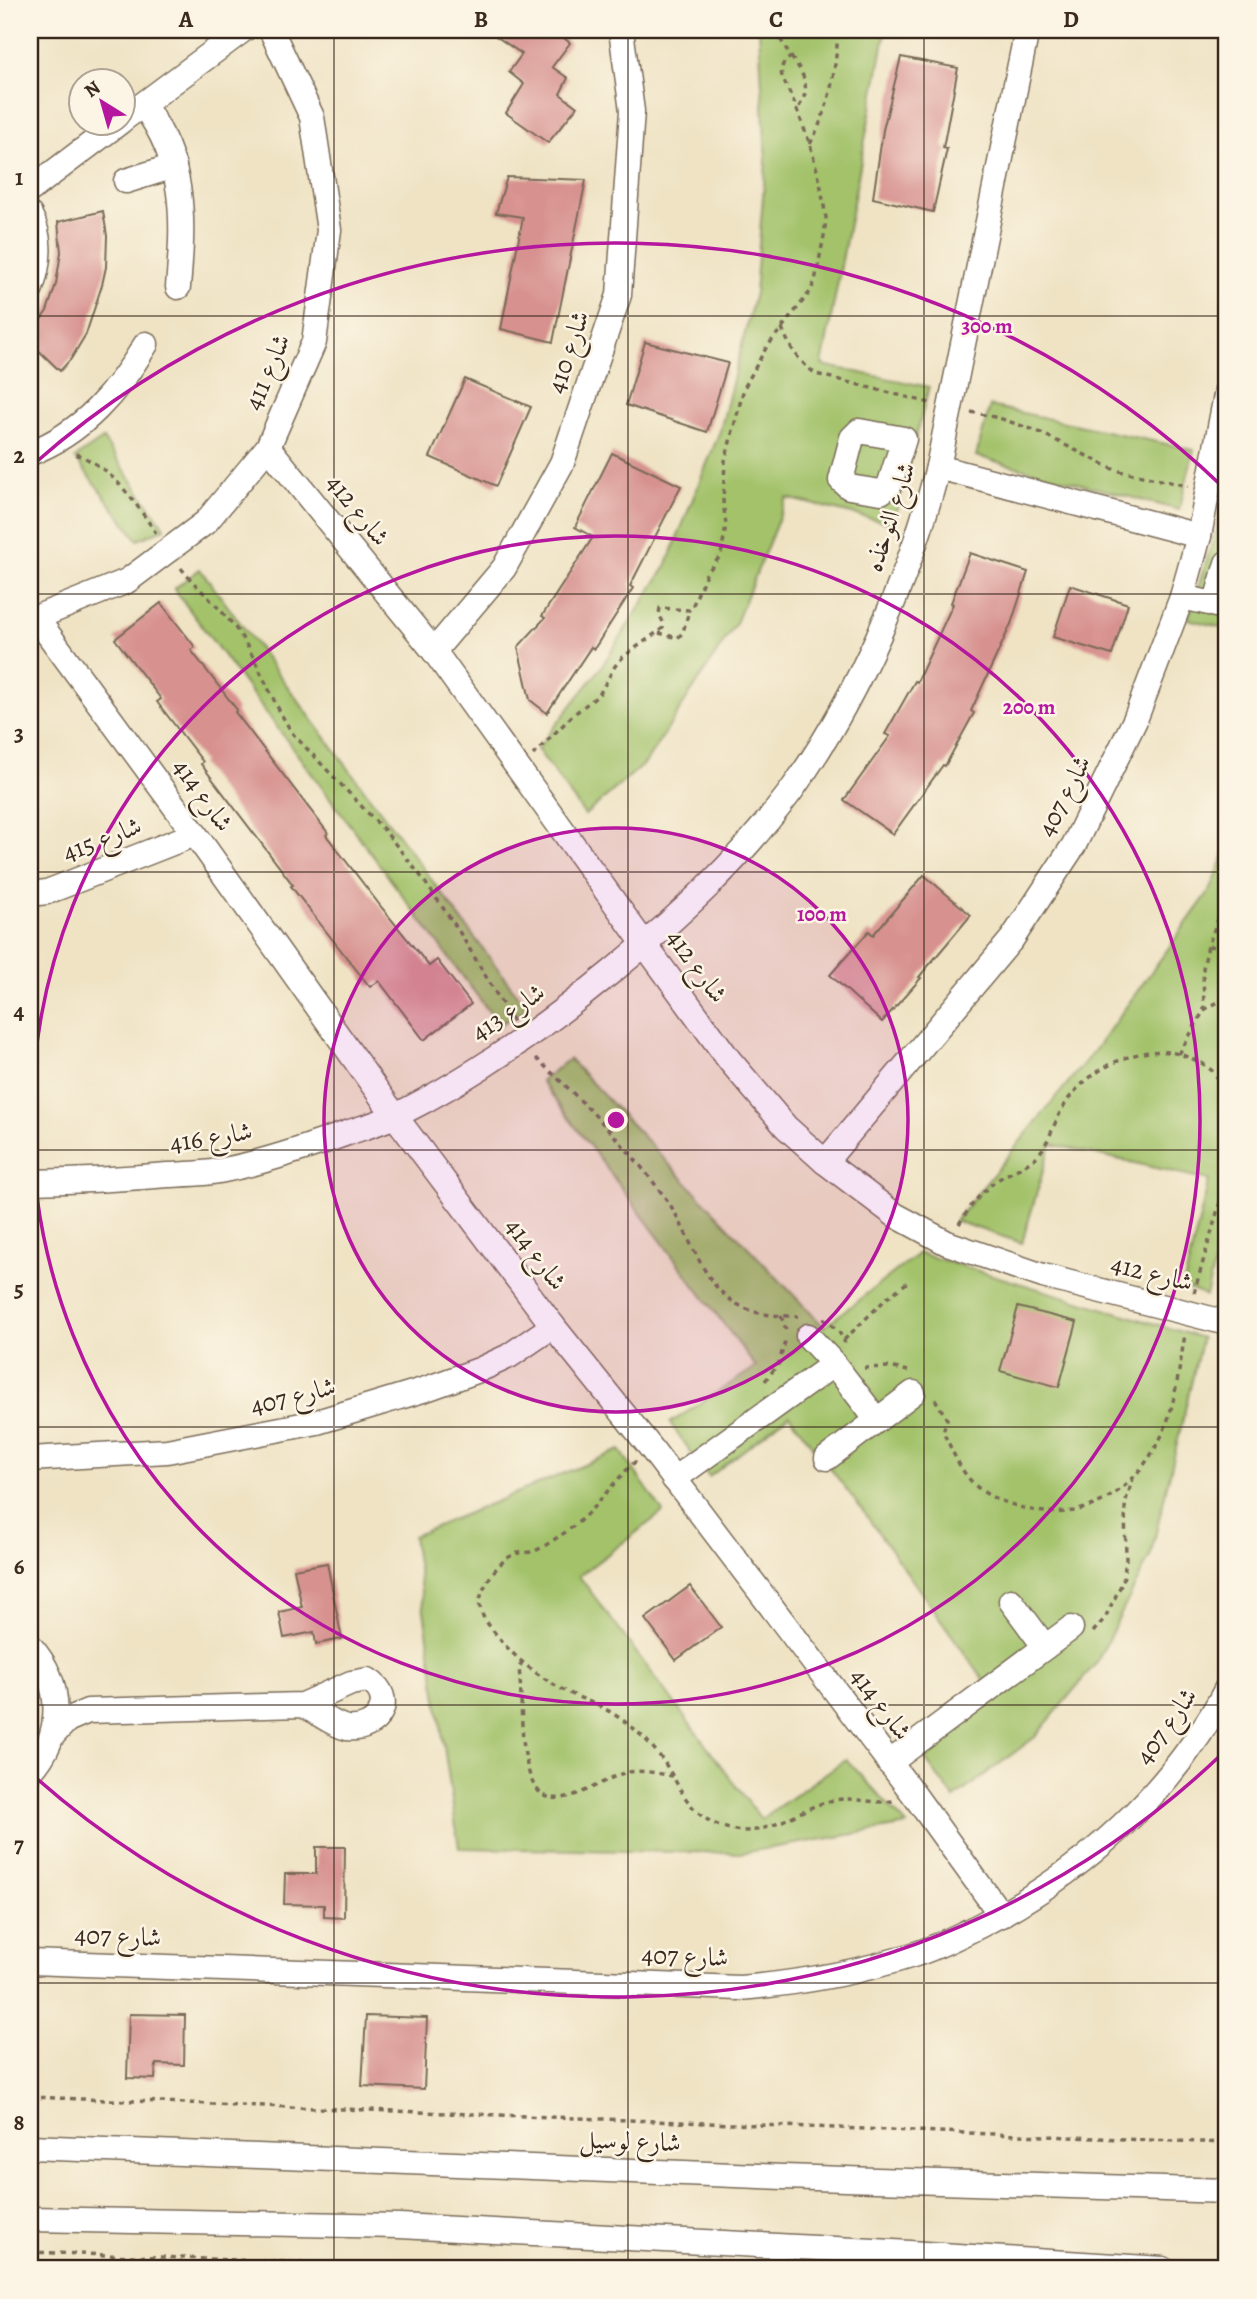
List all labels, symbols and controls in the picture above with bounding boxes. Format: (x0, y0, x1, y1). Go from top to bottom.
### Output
text: A (178, 4, 194, 35)
text: B (474, 4, 488, 35)
text: C (769, 4, 783, 35)
text: D (1063, 4, 1079, 35)
north arrow (66, 66, 136, 136)
text: N (79, 75, 106, 104)
text: 1 (15, 162, 23, 193)
street label: شارع 410 (538, 306, 602, 399)
text: 300 m (961, 312, 1013, 340)
street label: شارع 411 (235, 328, 302, 417)
text: 2 (13, 440, 25, 471)
street label: شارع النوخذه (856, 458, 928, 578)
street label: شارع 412 (315, 467, 398, 556)
text: 200 m (1003, 693, 1056, 721)
text: 3 (14, 718, 24, 749)
street label: شارع 407 (1029, 749, 1103, 844)
street label: شارع 414 (161, 751, 241, 841)
street label: شارع 415 (57, 808, 148, 874)
text: 100 m (797, 900, 847, 928)
street label: شارع 412 (655, 922, 736, 1012)
street label: شارع 413 (464, 975, 554, 1053)
text: 4 (14, 996, 25, 1027)
centre of rings (604, 1108, 628, 1132)
street label: شارع 416 (167, 1113, 255, 1165)
street label: شارع 414 (494, 1210, 575, 1300)
street label: شارع 412 (1106, 1246, 1197, 1304)
text: 5 (14, 1273, 24, 1304)
street label: شارع 407 (247, 1369, 340, 1427)
text: 6 (14, 1551, 25, 1582)
street label: شارع 414 (839, 1660, 920, 1750)
street label: شارع 407 (1127, 1680, 1209, 1774)
text: 7 (14, 1829, 24, 1860)
street label: شارع 407 (74, 1917, 162, 1959)
street label: شارع 407 (641, 1937, 729, 1979)
text: 8 (13, 2107, 25, 2138)
street label: شارع لوسيل (578, 2122, 681, 2164)

